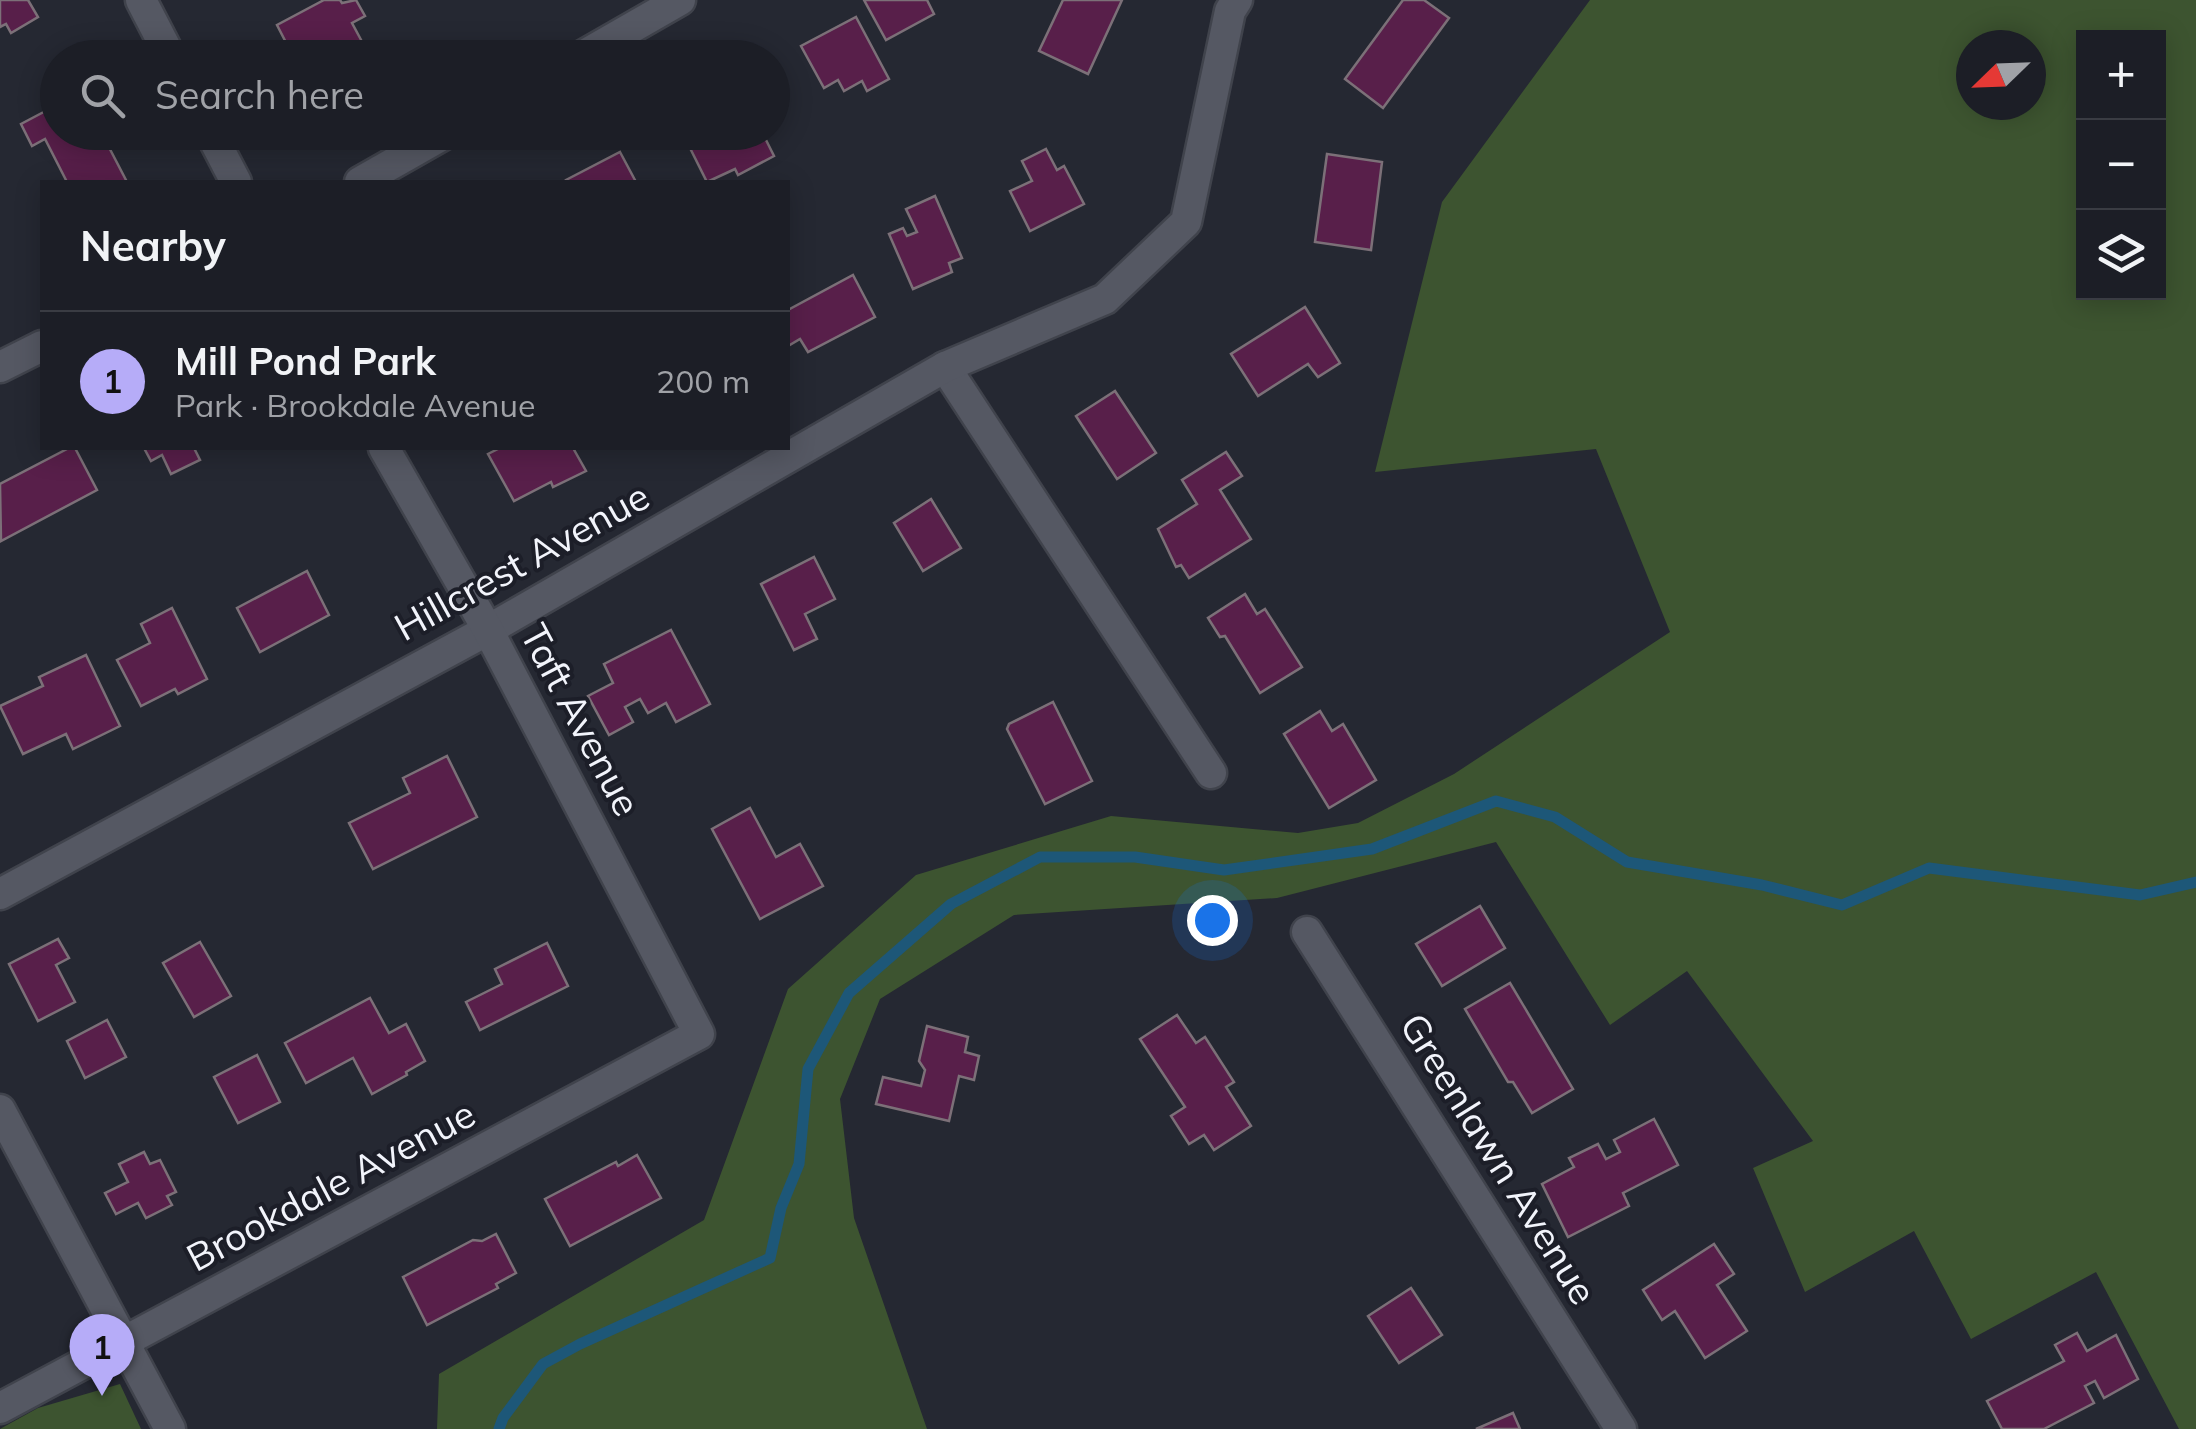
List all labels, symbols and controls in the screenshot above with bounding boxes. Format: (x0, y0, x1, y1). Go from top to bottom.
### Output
north arrow (1956, 30, 2046, 120)
map controls (2076, 30, 2166, 300)
button: + (2076, 30, 2166, 120)
search box (40, 40, 790, 150)
icon: search (75, 68, 130, 123)
text: Search here (155, 71, 364, 119)
button: − (2076, 120, 2166, 210)
button: layers (2076, 210, 2166, 300)
text: Nearby (80, 219, 226, 272)
text: Mill Pond Park (175, 337, 436, 385)
text: 1 (103, 361, 122, 401)
text: 200 m (656, 361, 750, 401)
text: Park · Brookdale Avenue (175, 385, 536, 425)
street label: Hillcrest Avenue (386, 471, 657, 651)
street label: Taft Avenue (510, 615, 651, 824)
your location (1187, 895, 1238, 946)
street label: Greenlawn Avenue (1390, 1004, 1608, 1313)
street label: Brookdale Avenue (178, 1089, 483, 1281)
pin: 1 (70, 1314, 134, 1396)

